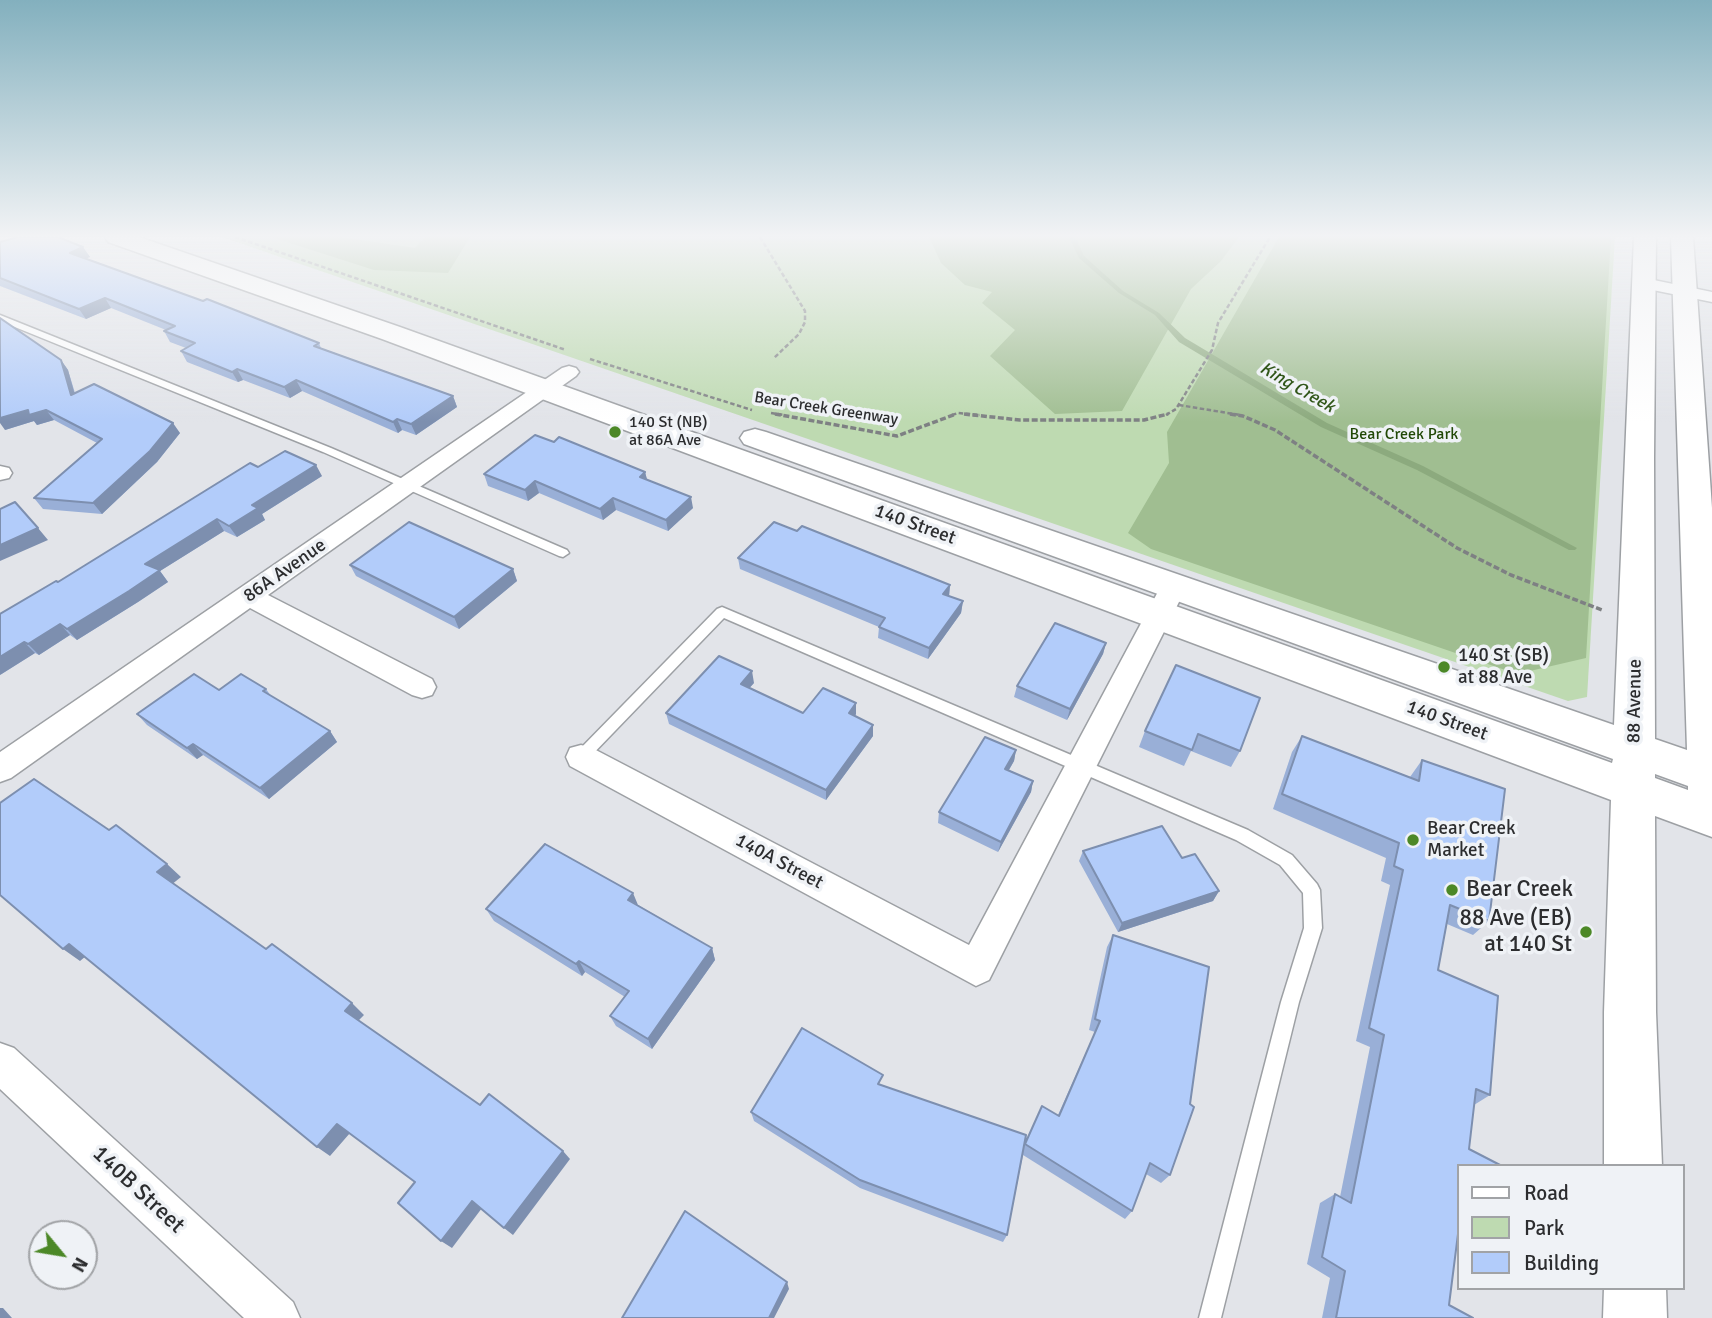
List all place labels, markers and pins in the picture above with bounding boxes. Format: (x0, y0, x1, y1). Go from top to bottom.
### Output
place label: 140 St (NB) at 86A Ave (629, 413, 708, 451)
marker: 140 St (NB) at 86A Ave (607, 424, 623, 440)
place label: 140 St (SB) at 88 Ave (1458, 645, 1549, 689)
marker: 140 St (SB) at 88 Ave (1436, 659, 1452, 675)
place label: Bear Creek Market (1427, 818, 1515, 862)
marker: Bear Creek Market (1405, 832, 1421, 848)
place label: Bear Creek (1466, 876, 1573, 904)
marker: Bear Creek (1444, 882, 1460, 898)
place label: 88 Ave (EB) at 140 St (1459, 905, 1572, 959)
marker: 88 Ave (EB) at 140 St (1578, 924, 1594, 940)

